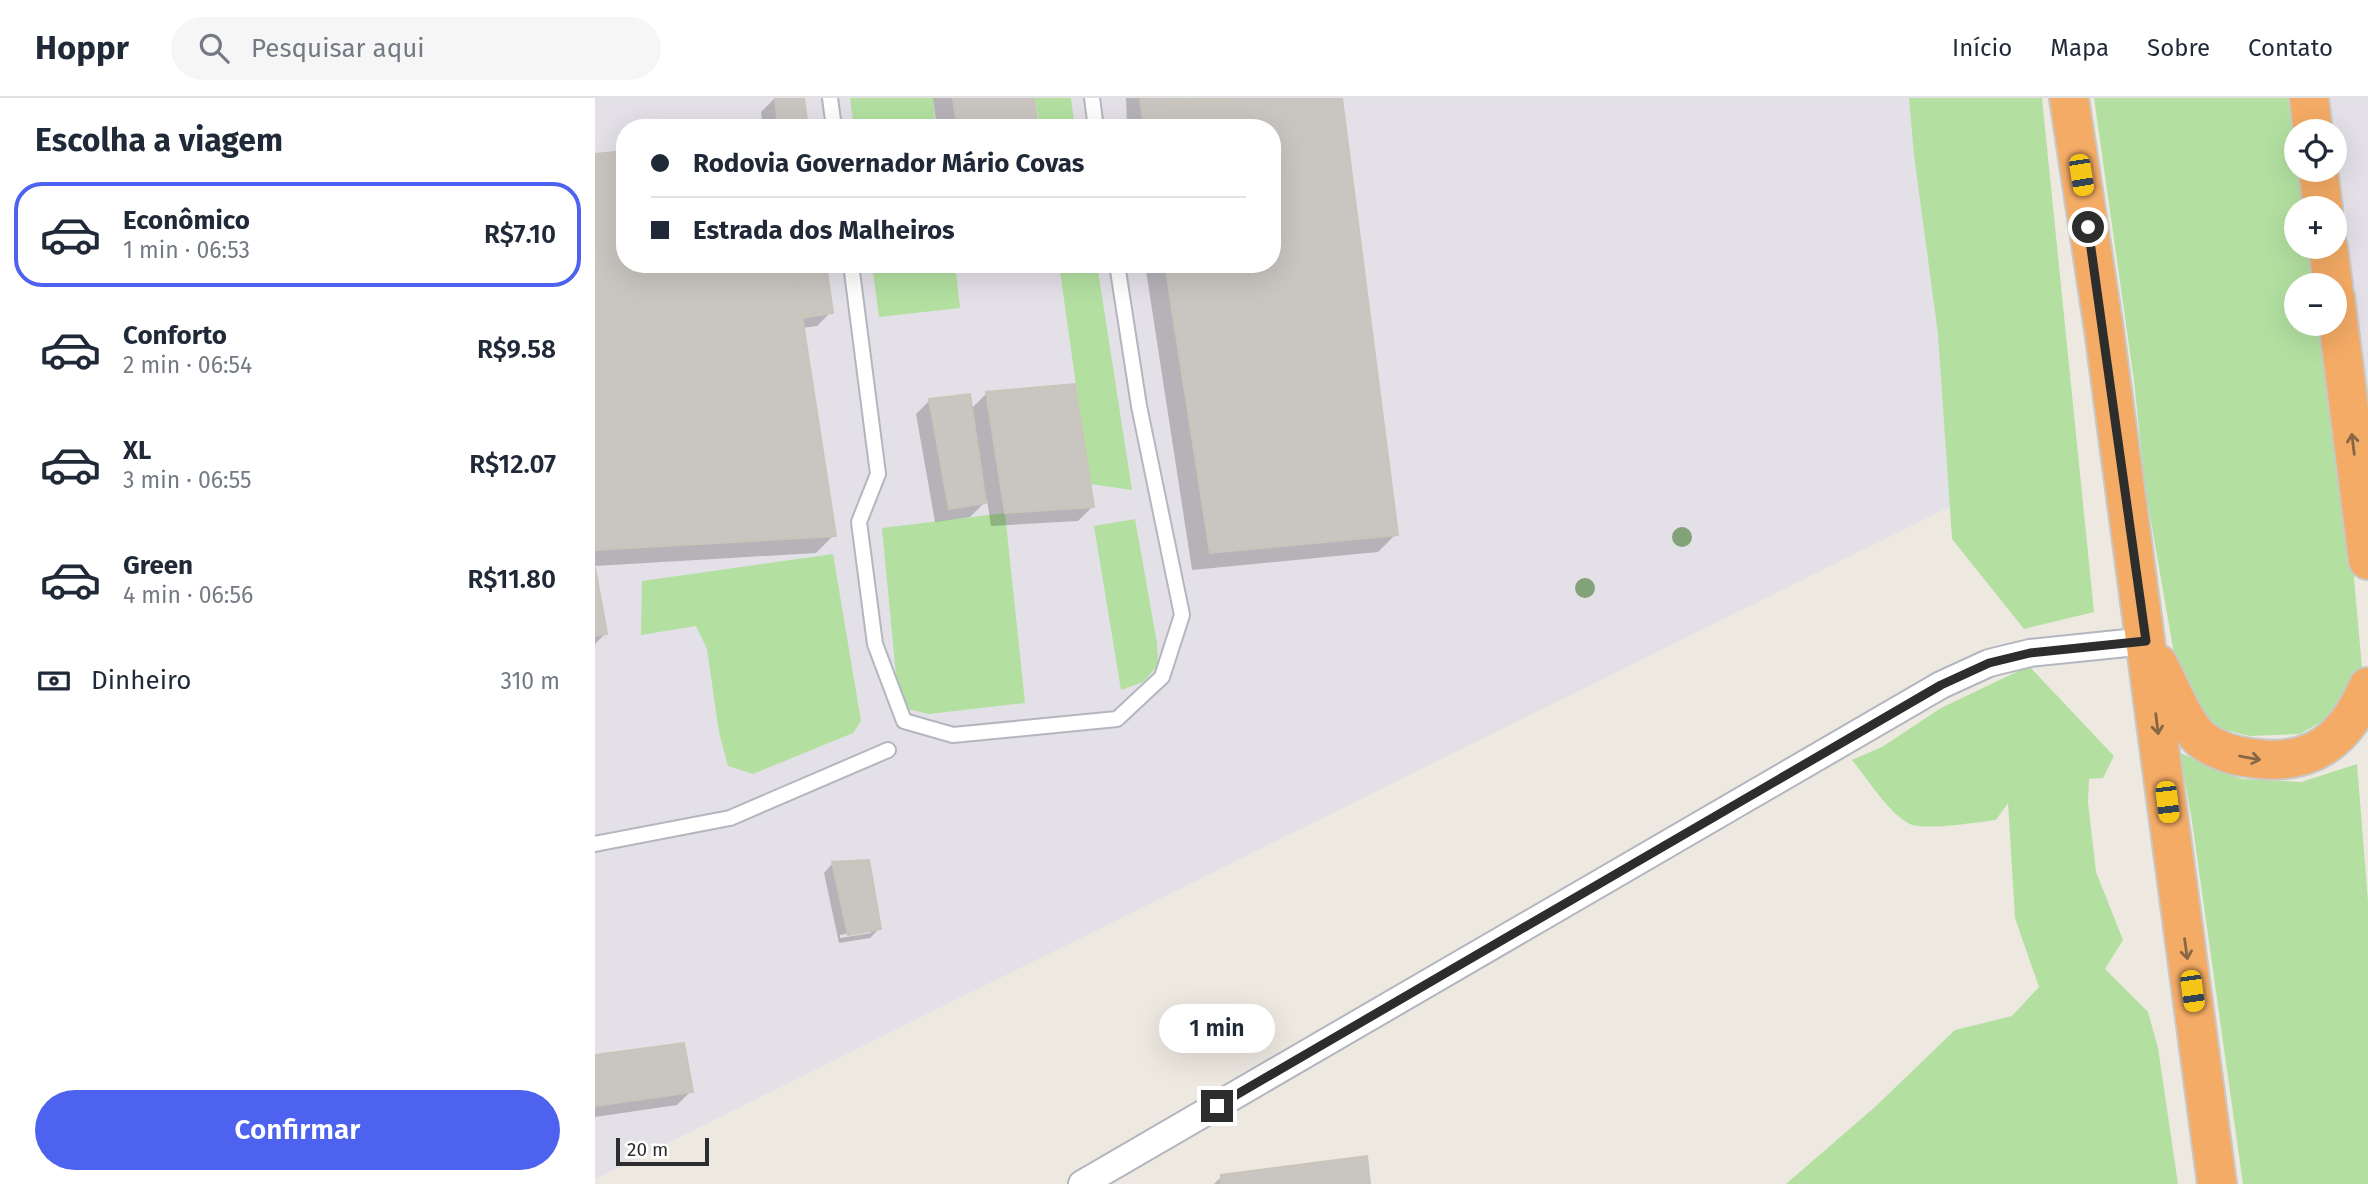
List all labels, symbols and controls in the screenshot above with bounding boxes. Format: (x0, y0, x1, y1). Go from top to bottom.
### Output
search box (171, 17, 661, 80)
text: Hoppr (35, 28, 129, 68)
icon: search (195, 29, 233, 67)
text: Pesquisar aqui (251, 33, 425, 64)
text: Início (1952, 34, 2012, 62)
text: Mapa (2050, 34, 2109, 62)
text: Sobre (2147, 34, 2210, 62)
text: Contato (2248, 34, 2333, 62)
map controls (2284, 119, 2347, 336)
button: locate (2284, 119, 2347, 182)
text: Escolha a viagem (35, 121, 283, 159)
text: Rodovia Governador Mário Covas (693, 148, 1084, 179)
car (2068, 153, 2095, 197)
button: + (2284, 196, 2347, 259)
icon: car (39, 203, 102, 266)
text: Econômico (123, 205, 250, 236)
route start (2072, 211, 2104, 243)
text: Estrada dos Malheiros (693, 215, 955, 246)
text: R$7.10 (484, 219, 556, 250)
text: 1 min · 06:53 (123, 236, 250, 264)
button: − (2284, 273, 2347, 336)
icon: car (39, 318, 102, 381)
text: Conforto (123, 320, 227, 351)
text: R$9.58 (477, 334, 556, 365)
text: 2 min · 06:54 (123, 351, 252, 379)
icon: car (39, 433, 102, 496)
one-way arrow (2347, 433, 2360, 456)
text: XL (123, 435, 151, 466)
text: R$12.07 (469, 449, 556, 480)
text: 3 min · 06:55 (123, 466, 252, 494)
icon: car (39, 548, 102, 611)
text: Green (123, 550, 193, 581)
text: R$11.80 (467, 564, 556, 595)
text: 4 min · 06:56 (123, 581, 253, 609)
icon: cash (35, 662, 73, 700)
text: Dinheiro (91, 665, 192, 696)
text: 310 m (500, 667, 560, 695)
one-way arrow (2150, 712, 2163, 735)
one-way arrow (2238, 752, 2261, 765)
car (2155, 780, 2180, 824)
one-way arrow (2180, 937, 2193, 960)
car (2179, 969, 2206, 1013)
callout: 1 min (1159, 1004, 1275, 1054)
text: 1 min (1189, 1014, 1245, 1042)
button: Confirmar (35, 1090, 560, 1170)
route end (1201, 1090, 1233, 1122)
scale bar (616, 1135, 709, 1167)
text: 20 m (627, 1138, 668, 1161)

